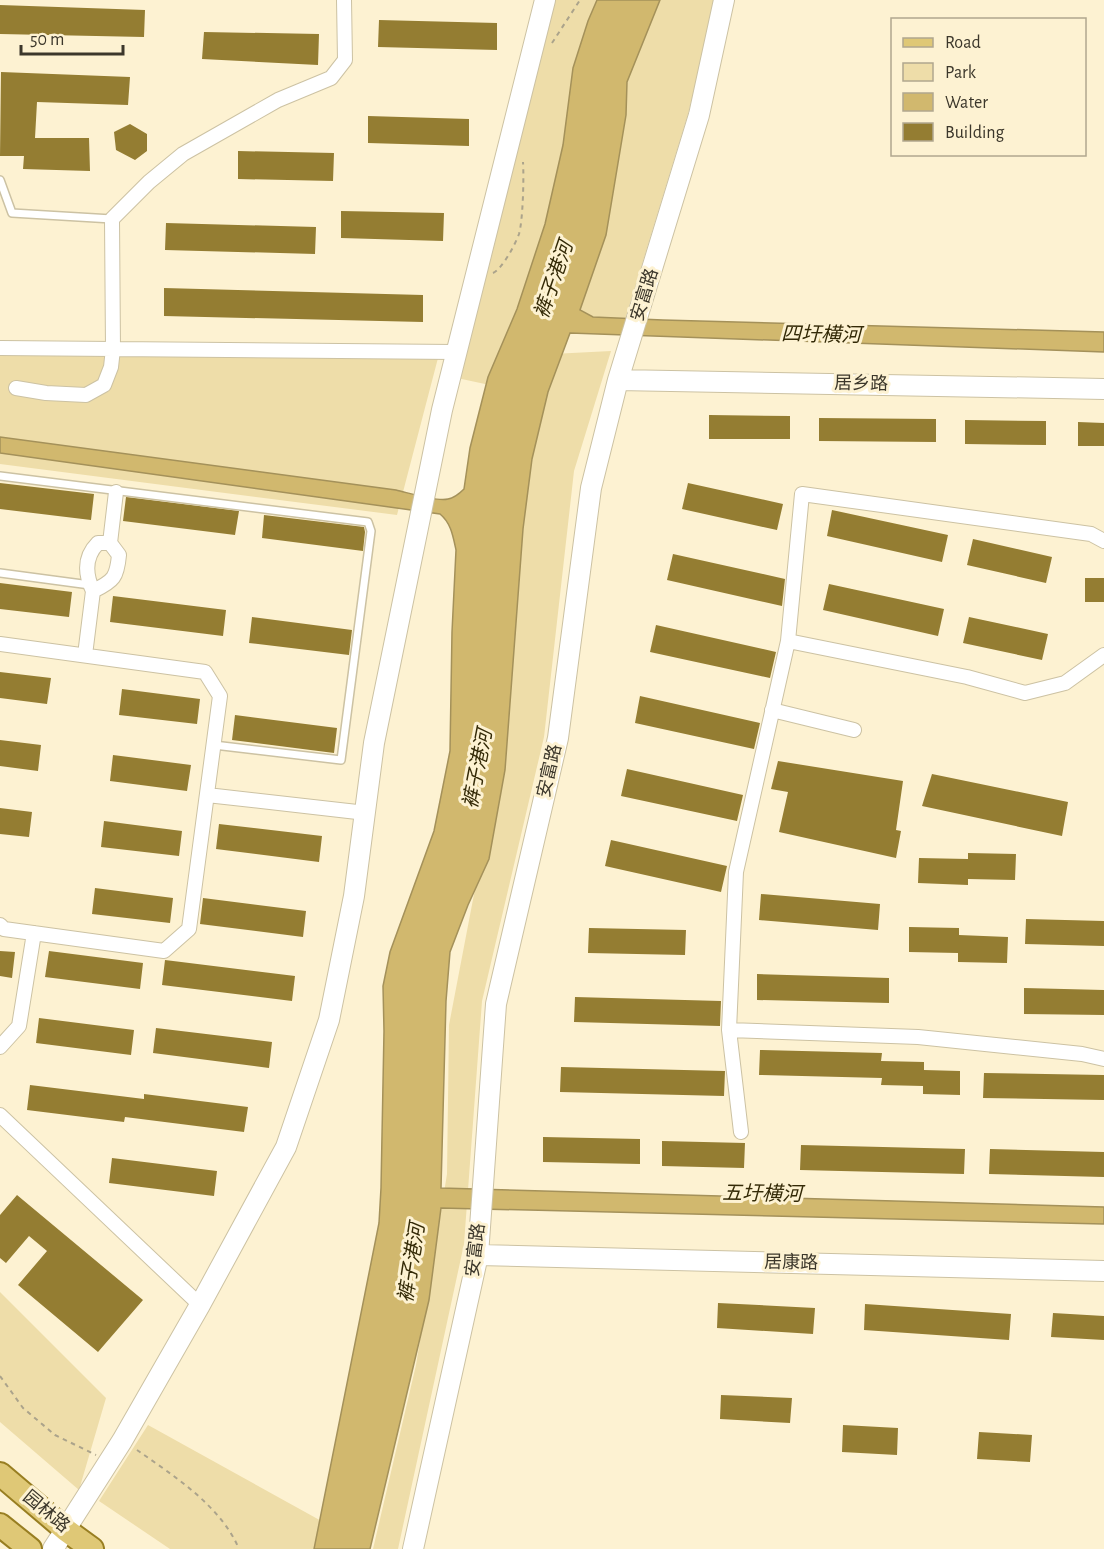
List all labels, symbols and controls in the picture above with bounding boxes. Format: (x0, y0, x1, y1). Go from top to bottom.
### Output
scale bar (21, 18, 123, 56)
legend (891, 18, 1086, 156)
text: 50 m (30, 31, 64, 49)
text: Road (945, 34, 981, 52)
text: Park (945, 64, 977, 82)
text: Water (945, 94, 988, 112)
text: Building (945, 124, 1005, 142)
water label: 裤子港河 (531, 235, 578, 321)
street label: 安富路 (627, 266, 662, 323)
water label: 四圩横河 (781, 323, 865, 346)
street label: 居乡路 (834, 373, 888, 393)
water label: 裤子港河 (460, 724, 496, 810)
street label: 安富路 (533, 742, 565, 799)
water label: 五圩横河 (722, 1182, 806, 1205)
water label: 裤子港河 (395, 1218, 429, 1304)
street label: 安富路 (462, 1222, 488, 1278)
street label: 居康路 (764, 1252, 818, 1272)
street label: 园林路 (20, 1486, 74, 1536)

